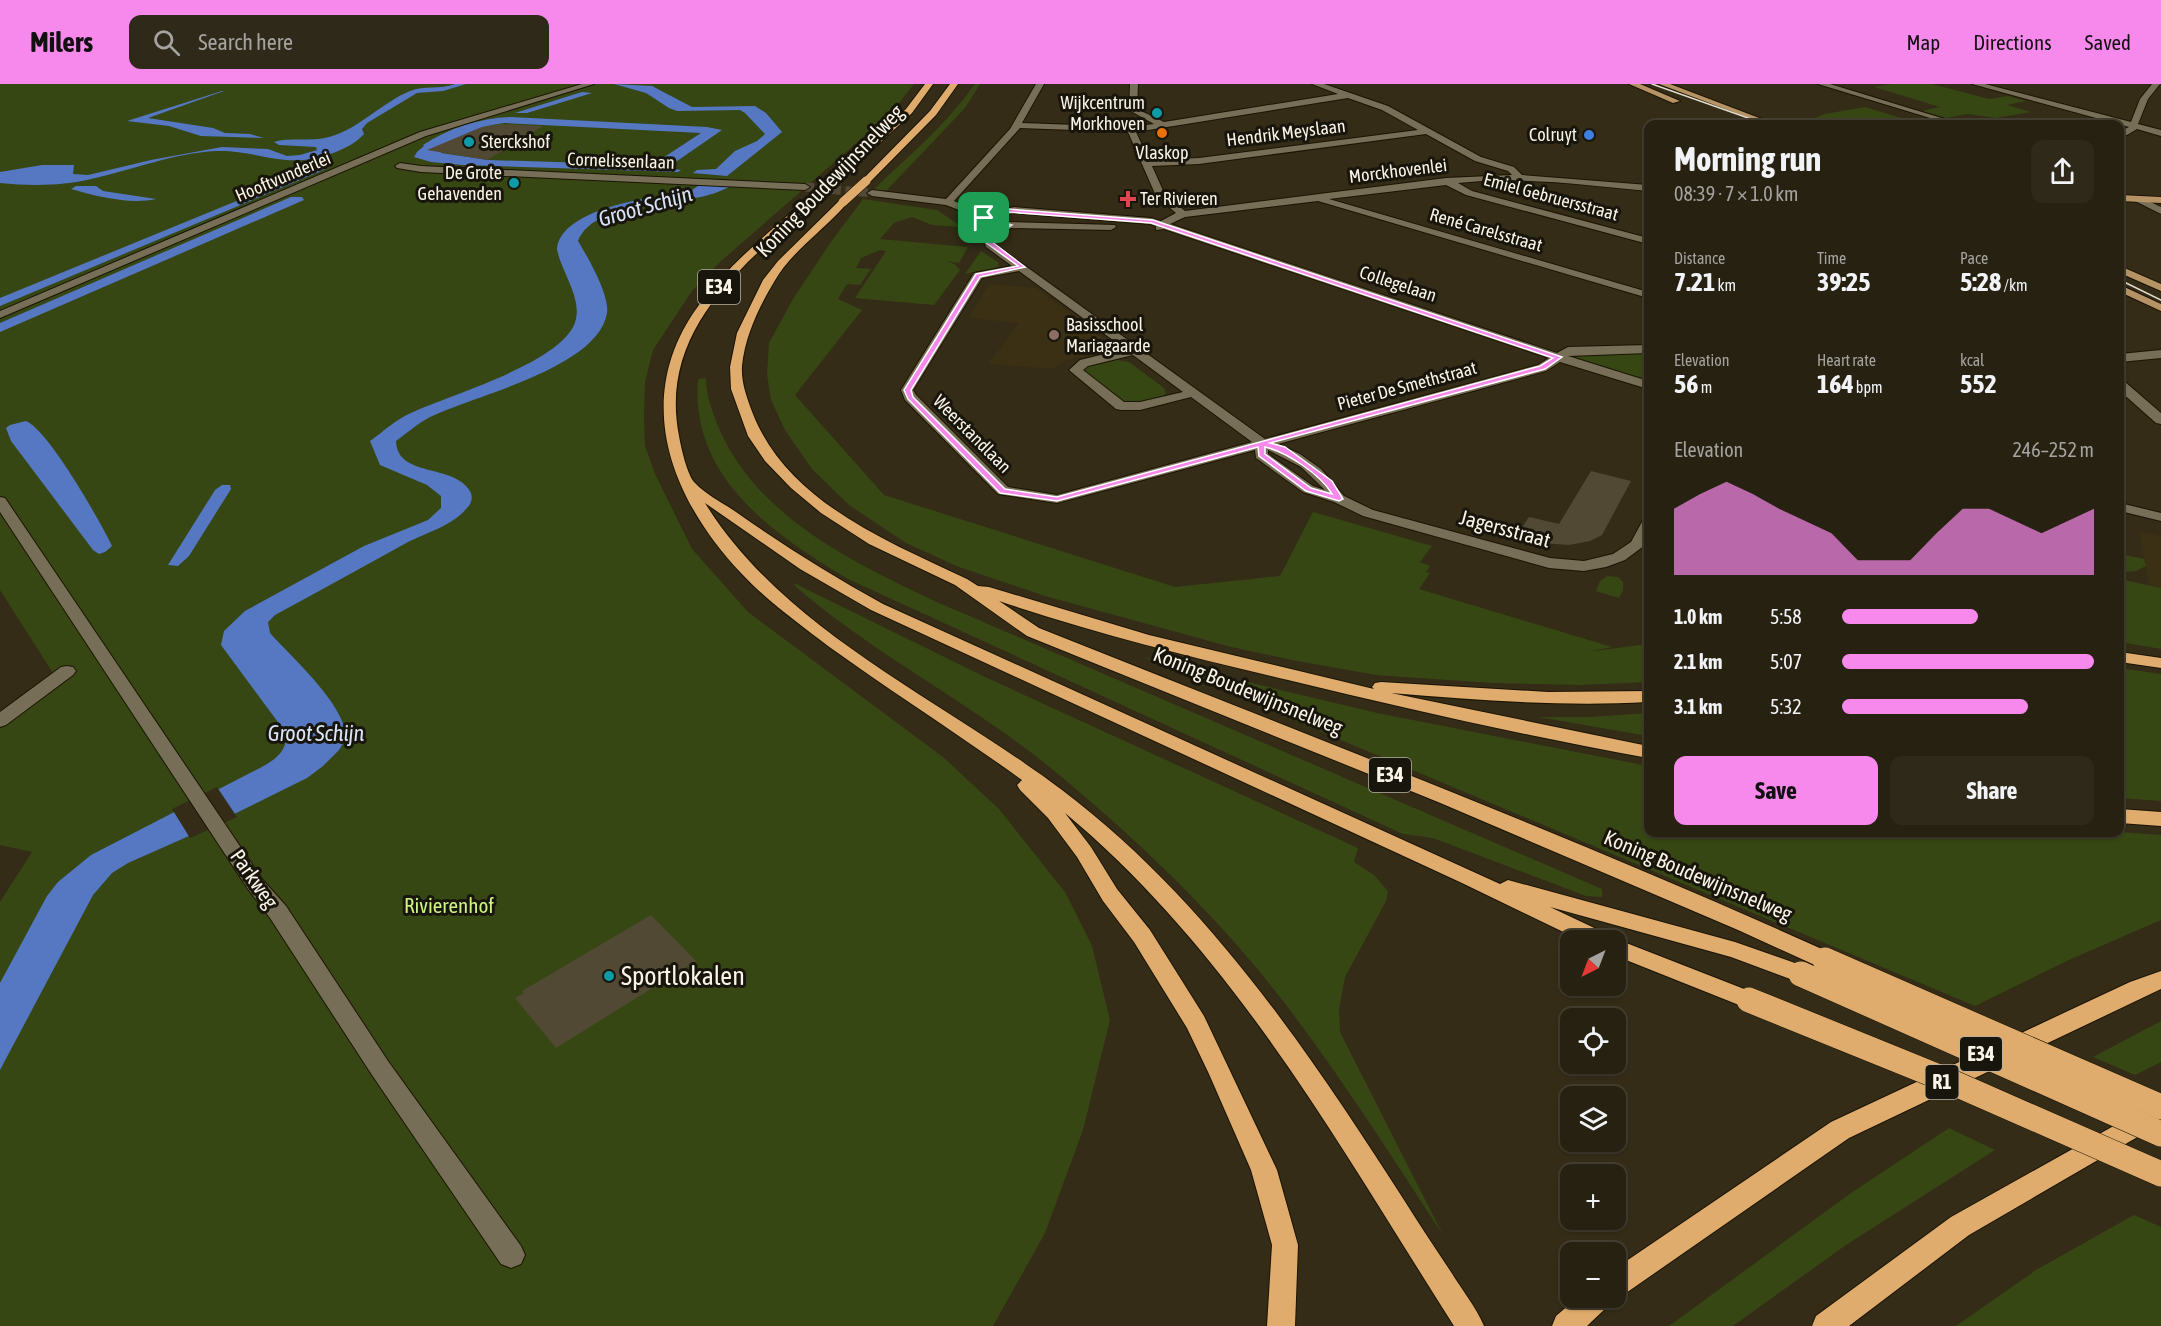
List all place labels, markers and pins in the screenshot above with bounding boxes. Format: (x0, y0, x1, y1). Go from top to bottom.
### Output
place label: Wijkcentrum Morkhoven (1060, 92, 1145, 134)
marker: Wijkcentrum Morkhoven (1150, 106, 1164, 120)
place label: Colruyt (1529, 124, 1577, 145)
marker: Vlaskop (1155, 126, 1169, 140)
marker: Colruyt (1582, 128, 1596, 142)
place label: Sterckshof (481, 131, 550, 152)
marker: Sterckshof (462, 135, 476, 149)
place label: Vlaskop (1136, 142, 1188, 163)
place label: De Grote Gehavenden (418, 162, 502, 204)
marker: De Grote Gehavenden (507, 176, 521, 190)
place label: Ter Rivieren (1140, 188, 1218, 209)
pin (958, 192, 1009, 243)
marker: Ter Rivieren (1121, 192, 1135, 206)
place label: Basisschool Mariagaarde (1066, 314, 1150, 356)
marker: Basisschool Mariagaarde (1047, 328, 1061, 342)
place label: Sportlokalen (621, 961, 745, 991)
marker: Sportlokalen (602, 969, 616, 983)

